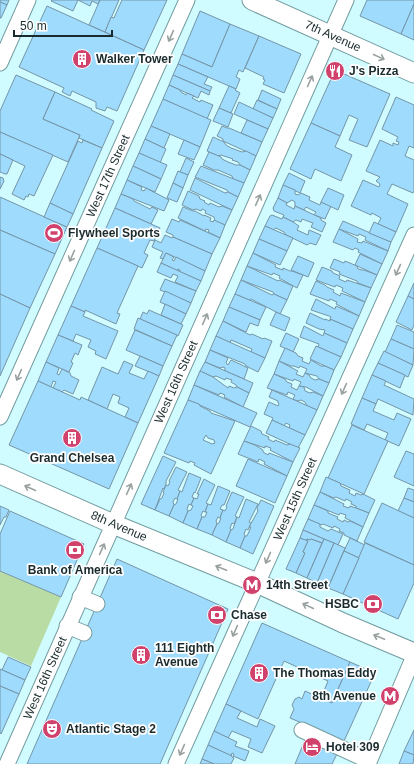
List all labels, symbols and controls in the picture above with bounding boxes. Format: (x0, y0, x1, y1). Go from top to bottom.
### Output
scale bar (14, 12, 112, 38)
street label: 7th Avenue (303, 17, 363, 55)
text: 50 m (20, 19, 47, 33)
one-way arrow (167, 29, 174, 41)
building icon: Walker Tower (71, 48, 93, 70)
place label: Walker Tower (96, 52, 173, 66)
one-way arrow (373, 54, 385, 61)
restaurant icon: J's Pizza (324, 60, 346, 82)
place label: J's Pizza (349, 64, 399, 78)
one-way arrow (307, 75, 315, 87)
street label: West 17th Street (83, 132, 133, 220)
one-way arrow (254, 194, 262, 206)
sports icon: Flywheel Sports (43, 222, 65, 244)
place label: Flywheel Sports (68, 226, 160, 240)
one-way arrow (68, 250, 75, 262)
one-way arrow (394, 264, 401, 276)
one-way arrow (202, 313, 209, 325)
street label: West 16th Street (151, 338, 201, 426)
one-way arrow (15, 369, 22, 381)
one-way arrow (340, 383, 348, 395)
building icon: Grand Chelsea (61, 427, 83, 449)
place label: Grand Chelsea (30, 451, 115, 465)
street label: West 15th Street (270, 455, 320, 543)
one-way arrow (25, 483, 37, 491)
one-way arrow (126, 483, 133, 495)
street label: 8th Avenue (89, 508, 150, 544)
bank icon: Bank of America (64, 539, 86, 561)
one-way arrow (98, 543, 106, 555)
one-way arrow (264, 552, 271, 564)
place label: Bank of America (28, 563, 122, 577)
one-way arrow (215, 564, 227, 572)
metro station icon: 14th Street (241, 574, 263, 596)
place label: 14th Street (266, 578, 328, 592)
bank icon: HSBC (362, 593, 384, 615)
place label: HSBC (325, 597, 359, 611)
one-way arrow (302, 602, 314, 609)
bank icon: Chase (206, 604, 228, 626)
place label: Chase (231, 608, 267, 622)
one-way arrow (231, 625, 238, 637)
one-way arrow (373, 633, 385, 640)
street label: West 16th Street (20, 634, 70, 722)
place label: 111 Eighth Avenue (155, 641, 214, 669)
building icon: 111 Eighth Avenue (130, 644, 152, 666)
building icon: The Thomas Eddy (248, 662, 270, 684)
place label: The Thomas Eddy (273, 666, 377, 680)
metro station icon: 8th Avenue (379, 685, 401, 707)
place label: 8th Avenue (312, 689, 376, 703)
theatre icon: Atlantic Stage 2 (41, 718, 63, 740)
place label: Atlantic Stage 2 (66, 722, 156, 736)
hotel icon: Hotel 309 (301, 736, 323, 758)
place label: Hotel 309 (326, 740, 380, 754)
one-way arrow (178, 744, 185, 756)

